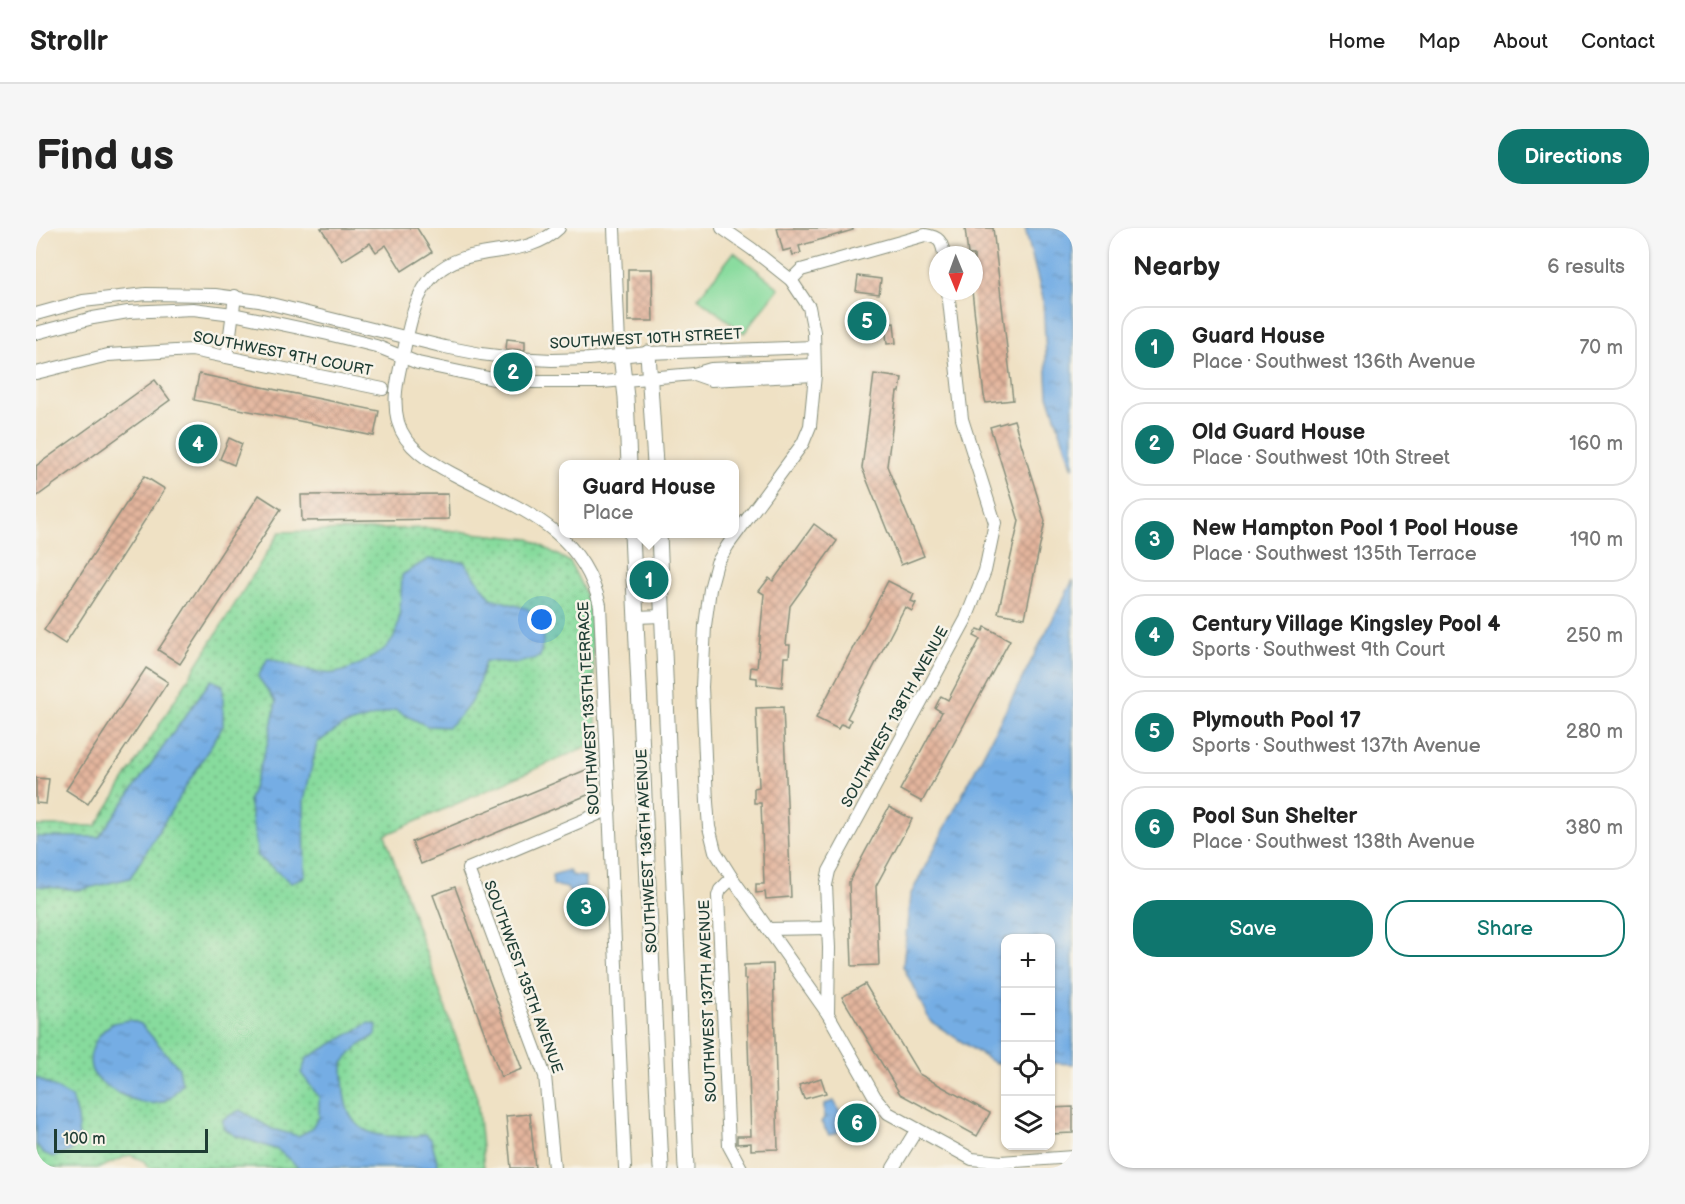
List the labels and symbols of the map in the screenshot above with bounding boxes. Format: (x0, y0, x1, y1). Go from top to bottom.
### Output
north arrow (929, 246, 983, 300)
pin: 5 (848, 298, 886, 344)
street label: SOUTHWEST 10TH STREET (549, 324, 743, 354)
street label: SOUTHWEST 9TH COURT (192, 327, 374, 381)
pin: 2 (494, 350, 532, 394)
pin: 4 (178, 422, 218, 466)
pin: 1 (630, 558, 668, 602)
street label: SOUTHWEST 135TH TERRACE (574, 601, 604, 815)
your location (527, 605, 556, 634)
street label: SOUTHWEST 138TH AVENUE (837, 623, 953, 811)
street label: SOUTHWEST 136TH AVENUE (632, 748, 662, 954)
street label: SOUTHWEST 135TH AVENUE (479, 878, 567, 1076)
pin: 3 (566, 884, 606, 930)
street label: SOUTHWEST 137TH AVENUE (695, 899, 721, 1103)
pin: 6 (838, 1100, 876, 1146)
scale bar (54, 1126, 208, 1154)

